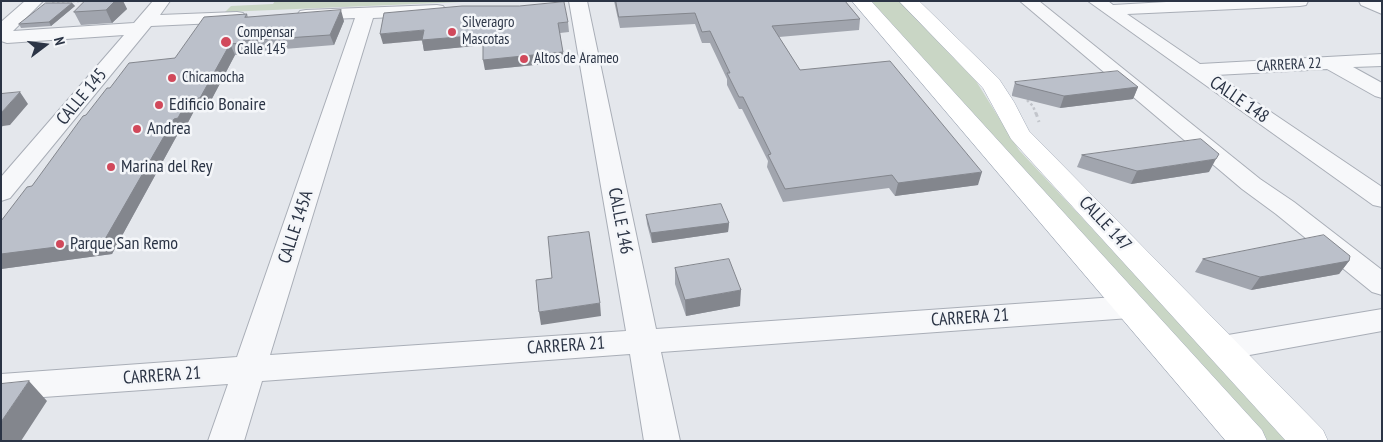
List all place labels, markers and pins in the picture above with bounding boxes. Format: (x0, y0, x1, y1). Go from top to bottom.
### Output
place label: Silveragro Mascotas (462, 14, 514, 49)
place label: Compensar Calle 145 (237, 24, 294, 59)
marker: Silveragro Mascotas (446, 26, 458, 38)
marker: Compensar Calle 145 (219, 35, 233, 49)
place label: Altos de Arameo (534, 50, 619, 68)
marker: Altos de Arameo (518, 53, 530, 65)
place label: Chicamocha (182, 69, 244, 87)
marker: Chicamocha (166, 72, 178, 84)
place label: Edificio Bonaire (169, 94, 266, 116)
marker: Edificio Bonaire (153, 99, 165, 111)
place label: Andrea (147, 118, 191, 140)
marker: Andrea (131, 123, 143, 135)
place label: Marina del Rey (121, 156, 212, 178)
marker: Marina del Rey (105, 161, 117, 173)
place label: Parque San Remo (70, 233, 178, 255)
marker: Parque San Remo (54, 238, 66, 250)

